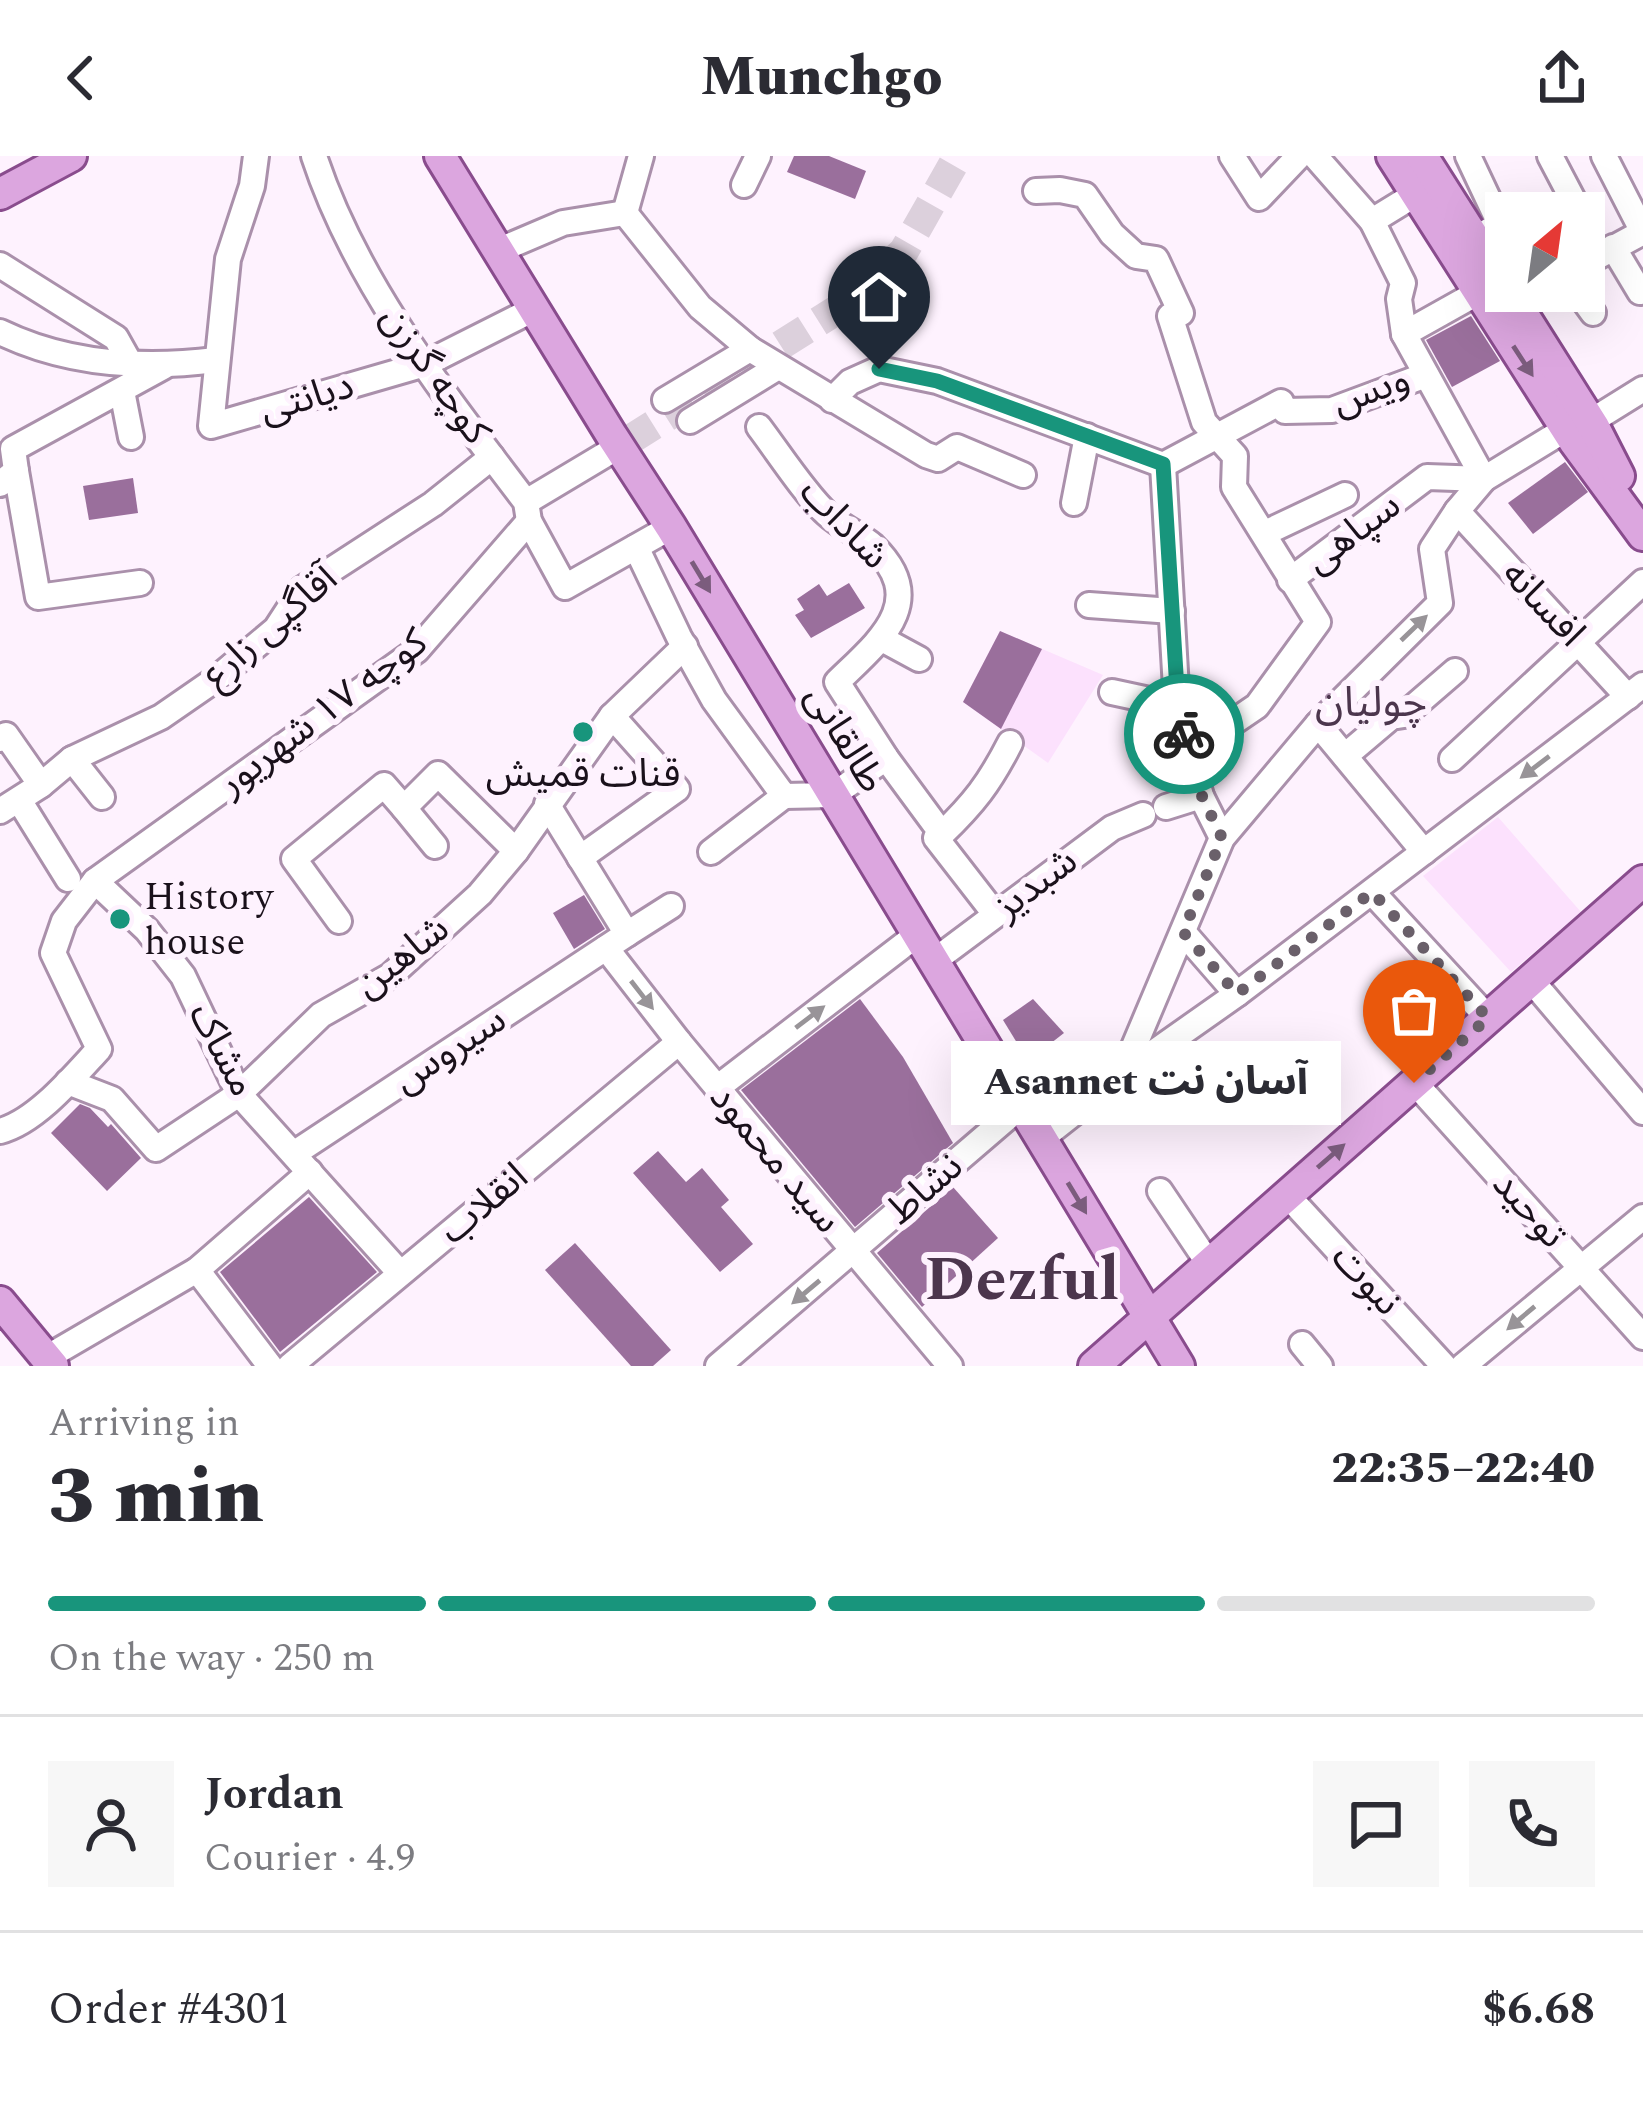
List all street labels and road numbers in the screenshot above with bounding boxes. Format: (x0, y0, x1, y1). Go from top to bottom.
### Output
street label: کوچه گرزن (365, 293, 505, 458)
street label: ویس (1324, 350, 1418, 432)
street label: دیانتی (253, 357, 361, 439)
street label: شاداب (785, 464, 903, 584)
street label: سپاهی (1292, 477, 1414, 589)
street label: افسانه (1487, 547, 1599, 661)
street label: آقاگپی زارع (189, 550, 352, 703)
street label: کوچه ۱۷ شهریور (205, 614, 441, 812)
street label: طالقانی (789, 673, 901, 805)
street label: شبدیز (981, 833, 1090, 936)
street label: شاهین (342, 901, 462, 1013)
street label: سیروس (381, 991, 519, 1109)
street label: مشاک (173, 992, 271, 1108)
street label: سید محمود (694, 1071, 856, 1247)
street label: نشاط (873, 1139, 977, 1239)
street label: انقلاب (426, 1149, 542, 1259)
street label: توحید (1478, 1157, 1580, 1263)
street label: نبوت (1317, 1230, 1415, 1330)

